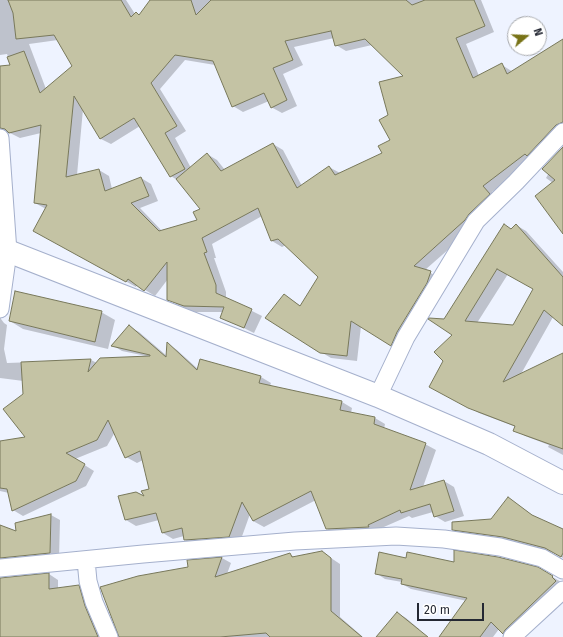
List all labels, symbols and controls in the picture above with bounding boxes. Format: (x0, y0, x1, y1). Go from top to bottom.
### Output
north arrow (507, 16, 547, 56)
text: N (531, 27, 545, 38)
scale bar (419, 595, 486, 621)
text: 20 m (424, 603, 450, 617)

